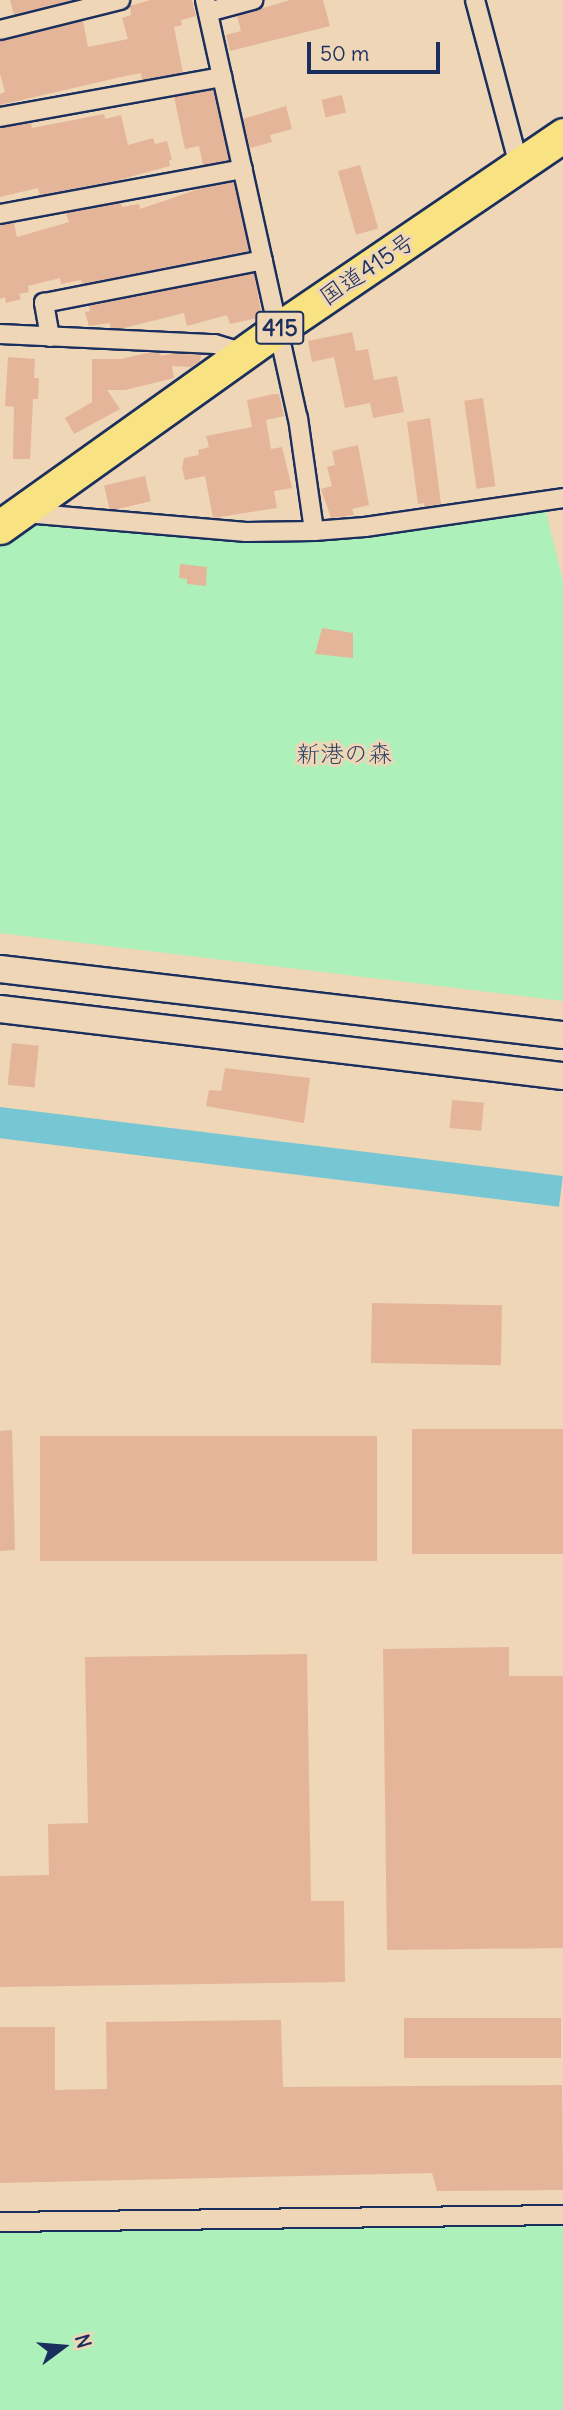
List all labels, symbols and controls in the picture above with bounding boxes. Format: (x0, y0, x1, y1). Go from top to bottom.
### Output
scale bar (311, 28, 444, 72)
text: 50 m (320, 40, 369, 67)
street label: 国道415号 (314, 227, 420, 311)
road number: 415 (254, 308, 306, 348)
park label: 新港の森 (296, 740, 392, 768)
north arrow (28, 2312, 98, 2382)
text: N (70, 2332, 97, 2351)

